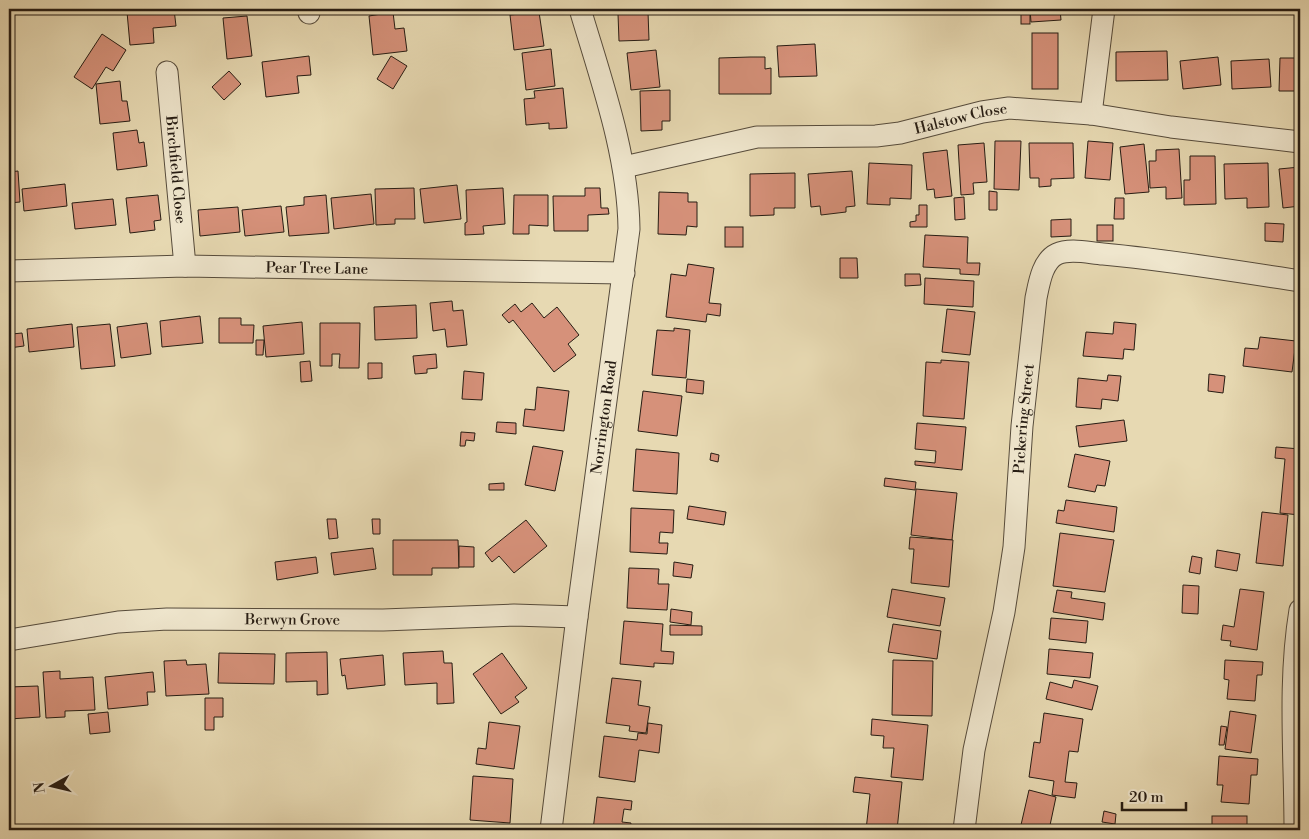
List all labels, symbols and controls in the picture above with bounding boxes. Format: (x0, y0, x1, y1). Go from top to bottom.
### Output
street label: Halstow Close (912, 99, 1008, 139)
street label: Birchfield Close (161, 114, 190, 224)
street label: Pear Tree Lane (265, 258, 368, 279)
street label: Norrington Road (587, 359, 621, 476)
street label: Pickering Street (1010, 362, 1039, 475)
street label: Berwyn Grove (244, 610, 340, 630)
north arrow (28, 762, 78, 812)
scale bar (1122, 779, 1185, 811)
text: N (30, 781, 50, 794)
text: 20 m (1129, 788, 1164, 807)

